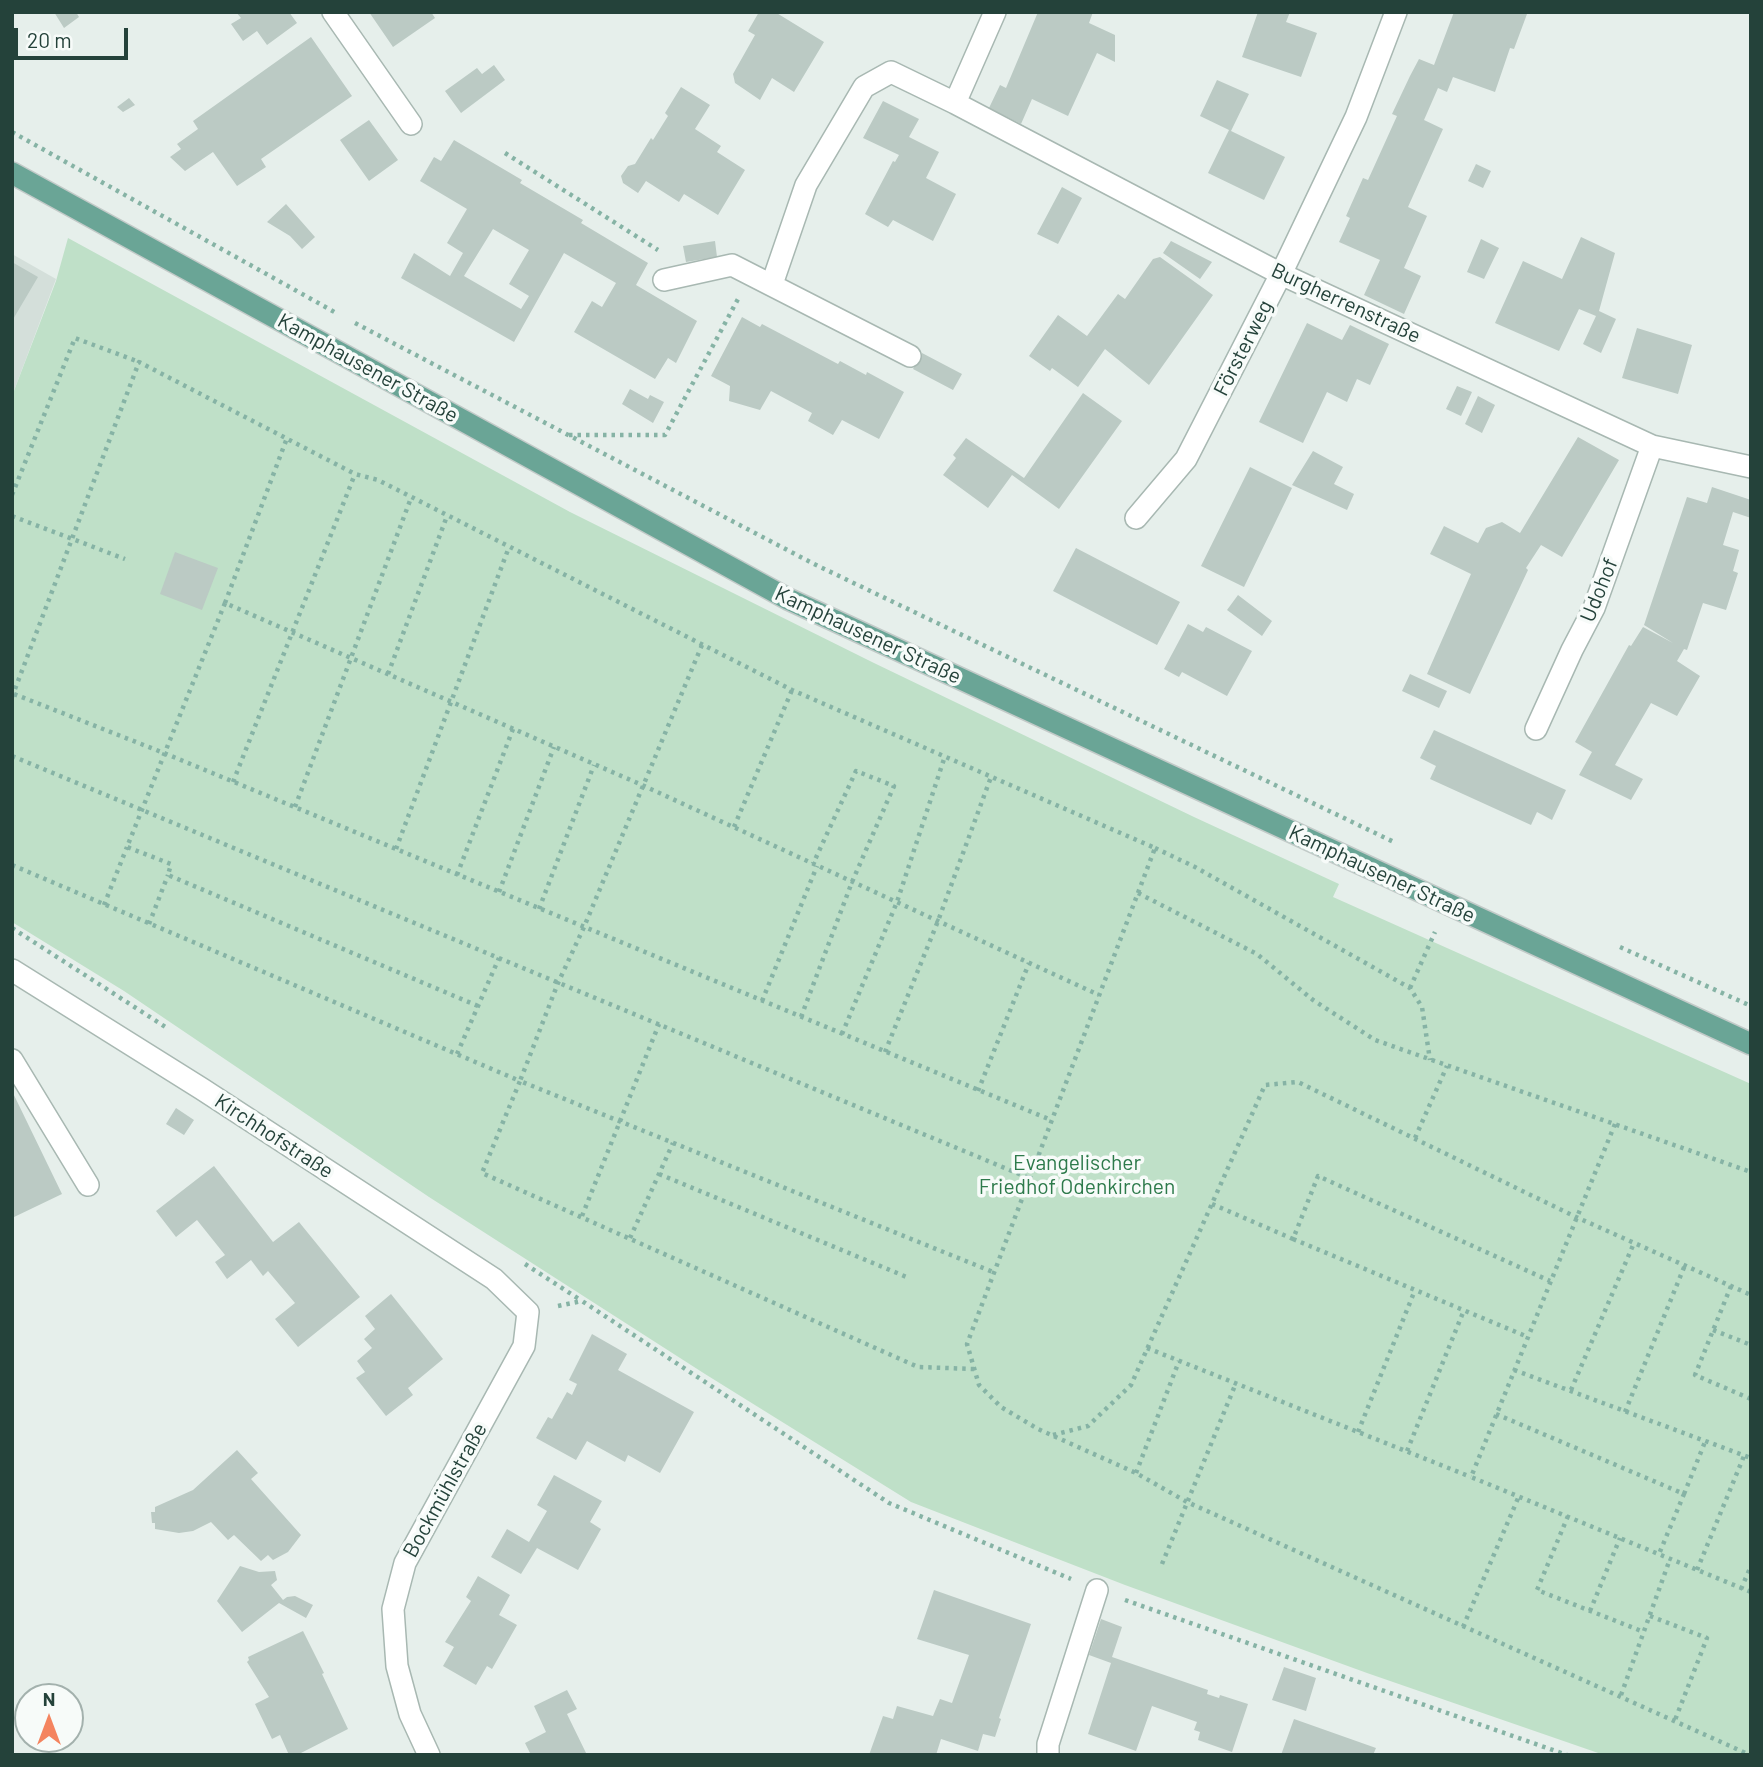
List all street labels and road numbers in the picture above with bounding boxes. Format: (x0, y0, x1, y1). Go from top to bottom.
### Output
street label: Burgherrenstraße (1267, 257, 1425, 349)
street label: Försterweg (1208, 296, 1278, 400)
street label: Kamphausener Straße (273, 308, 463, 428)
street label: Udohof (1575, 554, 1623, 626)
street label: Kamphausener Straße (771, 581, 965, 689)
street label: Kamphausener Straße (1285, 820, 1479, 928)
street label: Kirchhofstraße (210, 1088, 338, 1184)
street label: Bockmühlstraße (398, 1418, 492, 1562)

